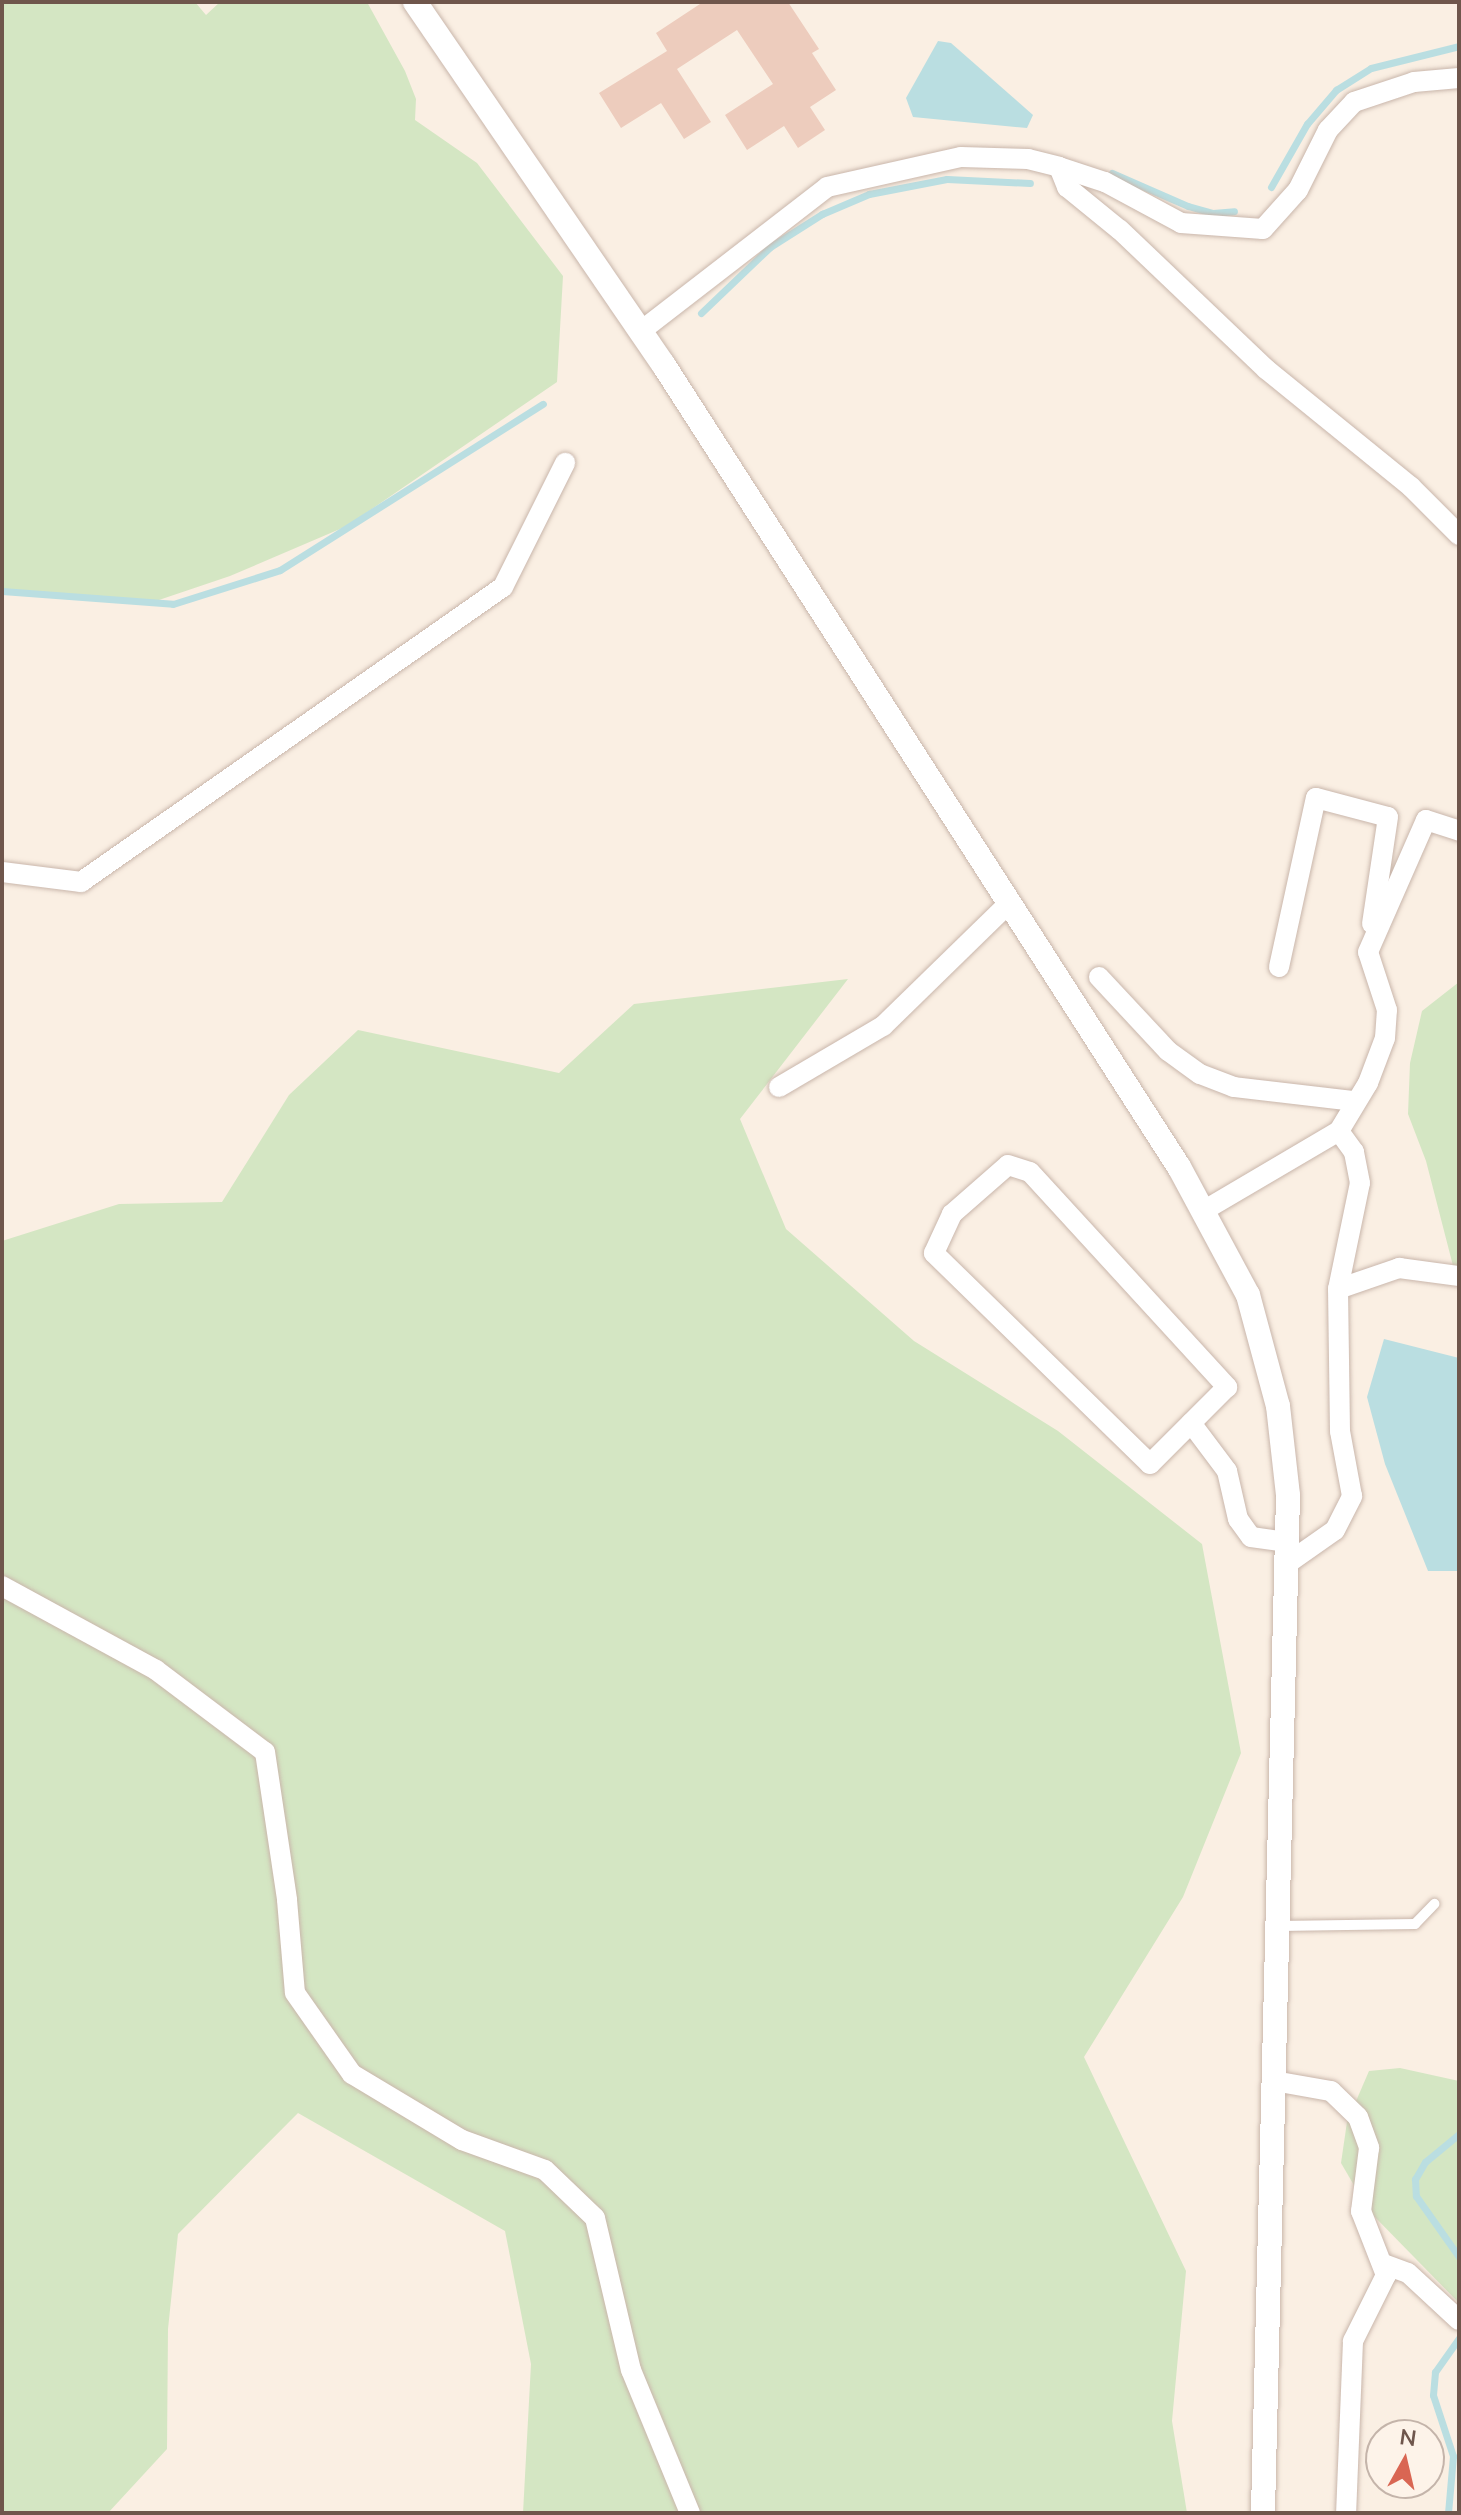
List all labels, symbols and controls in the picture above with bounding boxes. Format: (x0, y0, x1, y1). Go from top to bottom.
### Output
north arrow (1365, 2419, 1445, 2499)
text: N (1398, 2422, 1418, 2452)

